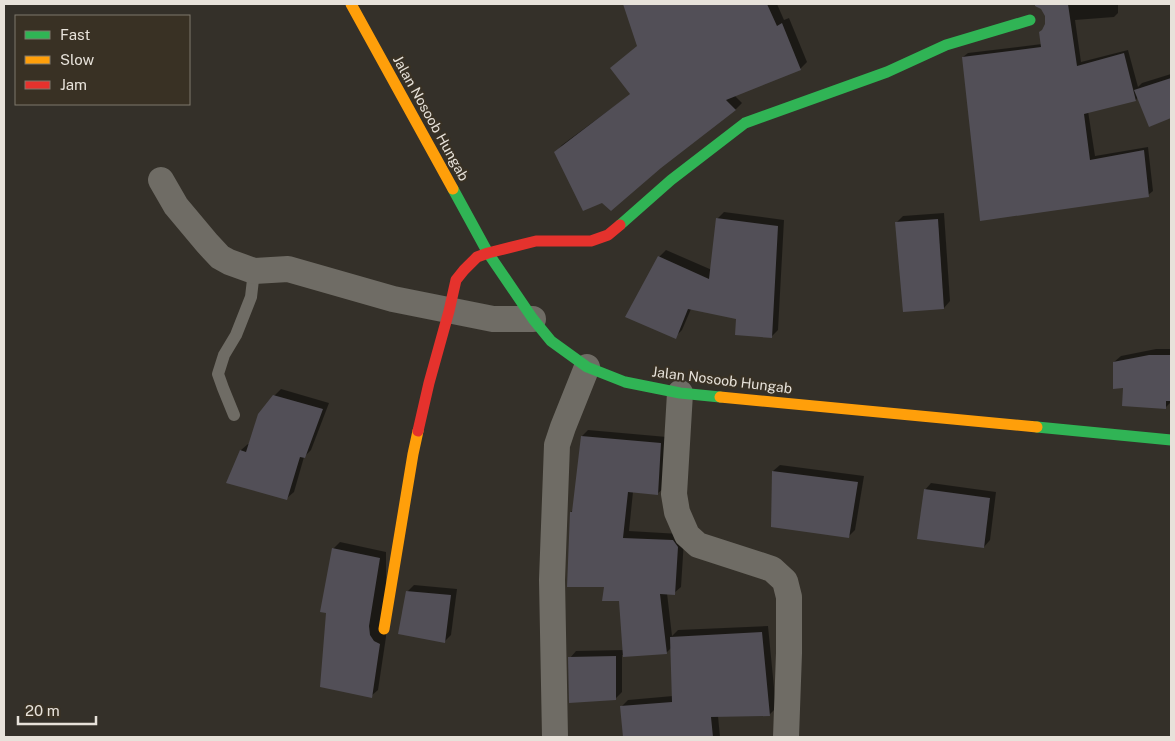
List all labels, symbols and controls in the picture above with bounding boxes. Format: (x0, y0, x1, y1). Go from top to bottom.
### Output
legend (15, 15, 190, 105)
text: Fast (60, 26, 90, 43)
text: Slow (60, 51, 95, 68)
street label: Jalan Nosoob Hungab (390, 52, 472, 184)
text: Jam (60, 76, 87, 93)
street label: Jalan Nosoob Hungab (651, 363, 793, 397)
scale bar (18, 694, 95, 726)
text: 20 m (25, 702, 60, 719)

